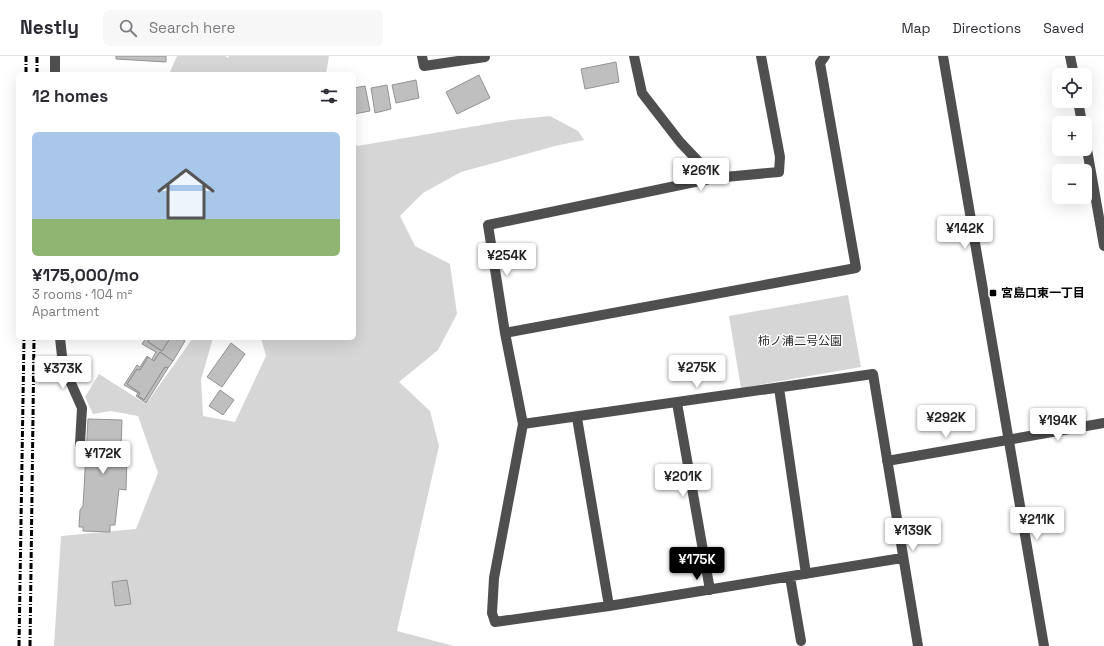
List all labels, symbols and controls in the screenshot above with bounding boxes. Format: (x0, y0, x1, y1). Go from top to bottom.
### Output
search box (103, 10, 383, 46)
text: Nestly (20, 15, 79, 40)
icon: search (117, 17, 139, 39)
text: Search here (149, 18, 235, 37)
text: Map (901, 19, 931, 37)
text: Directions (953, 19, 1021, 37)
text: Saved (1043, 19, 1084, 37)
map controls (1052, 68, 1092, 204)
button: locate (1052, 68, 1092, 108)
text: 12 homes (32, 85, 108, 107)
icon: filters (318, 85, 340, 107)
button: + (1052, 116, 1092, 156)
icon: home (150, 158, 222, 230)
pin: ¥261K (673, 158, 729, 192)
text: ¥261K (682, 162, 720, 179)
button: − (1052, 164, 1092, 204)
pin: ¥142K (937, 216, 993, 250)
text: ¥142K (946, 220, 984, 237)
pin: ¥254K (479, 243, 535, 277)
text: ¥254K (487, 247, 527, 264)
text: ¥175,000/mo (32, 264, 139, 286)
place label: 宮島口東一丁目 (1001, 285, 1085, 301)
text: 3 rooms · 104 m² (32, 286, 132, 303)
marker: 宮島口東一丁目 (988, 288, 998, 298)
text: Apartment (32, 303, 100, 320)
park label: 柿ノ浦二号公園 (758, 333, 842, 349)
pin: ¥275K (669, 355, 725, 389)
pin: ¥373K (35, 356, 91, 390)
text: ¥275K (678, 359, 716, 376)
text: ¥373K (43, 360, 83, 377)
pin: ¥292K (918, 405, 974, 439)
pin: ¥194K (1030, 408, 1086, 442)
text: ¥292K (926, 409, 966, 426)
text: ¥194K (1039, 412, 1077, 429)
pin: ¥172K (75, 441, 131, 475)
text: ¥172K (85, 445, 121, 462)
pin: ¥201K (655, 464, 711, 498)
text: ¥201K (664, 468, 702, 485)
pin: ¥211K (1009, 507, 1065, 541)
text: ¥211K (1019, 511, 1055, 528)
pin: ¥139K (885, 518, 941, 552)
text: ¥139K (894, 522, 932, 539)
pin: ¥175K (669, 547, 725, 581)
text: ¥175K (678, 551, 716, 568)

